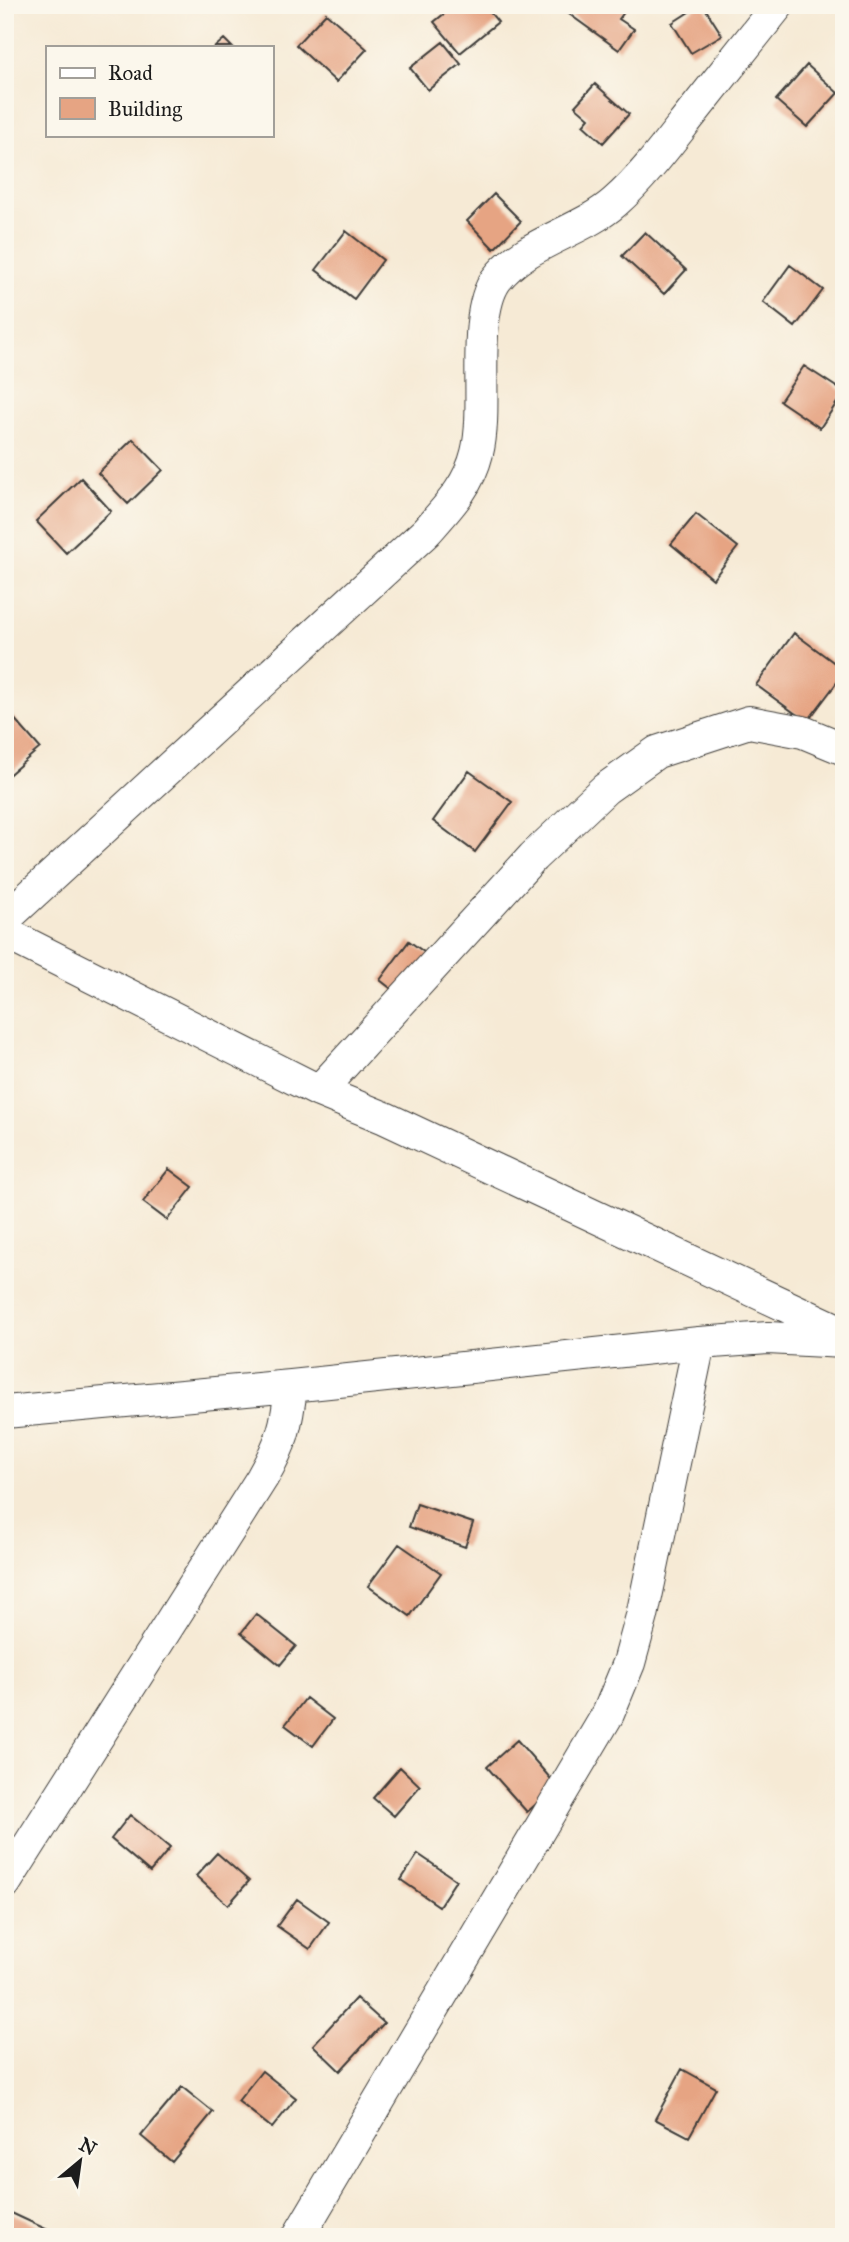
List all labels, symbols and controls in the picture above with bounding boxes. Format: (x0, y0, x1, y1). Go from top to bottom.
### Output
legend (46, 46, 273, 136)
text: Road (108, 60, 153, 86)
text: Building (108, 96, 182, 122)
north arrow (46, 2126, 116, 2196)
text: N (75, 2133, 101, 2161)

